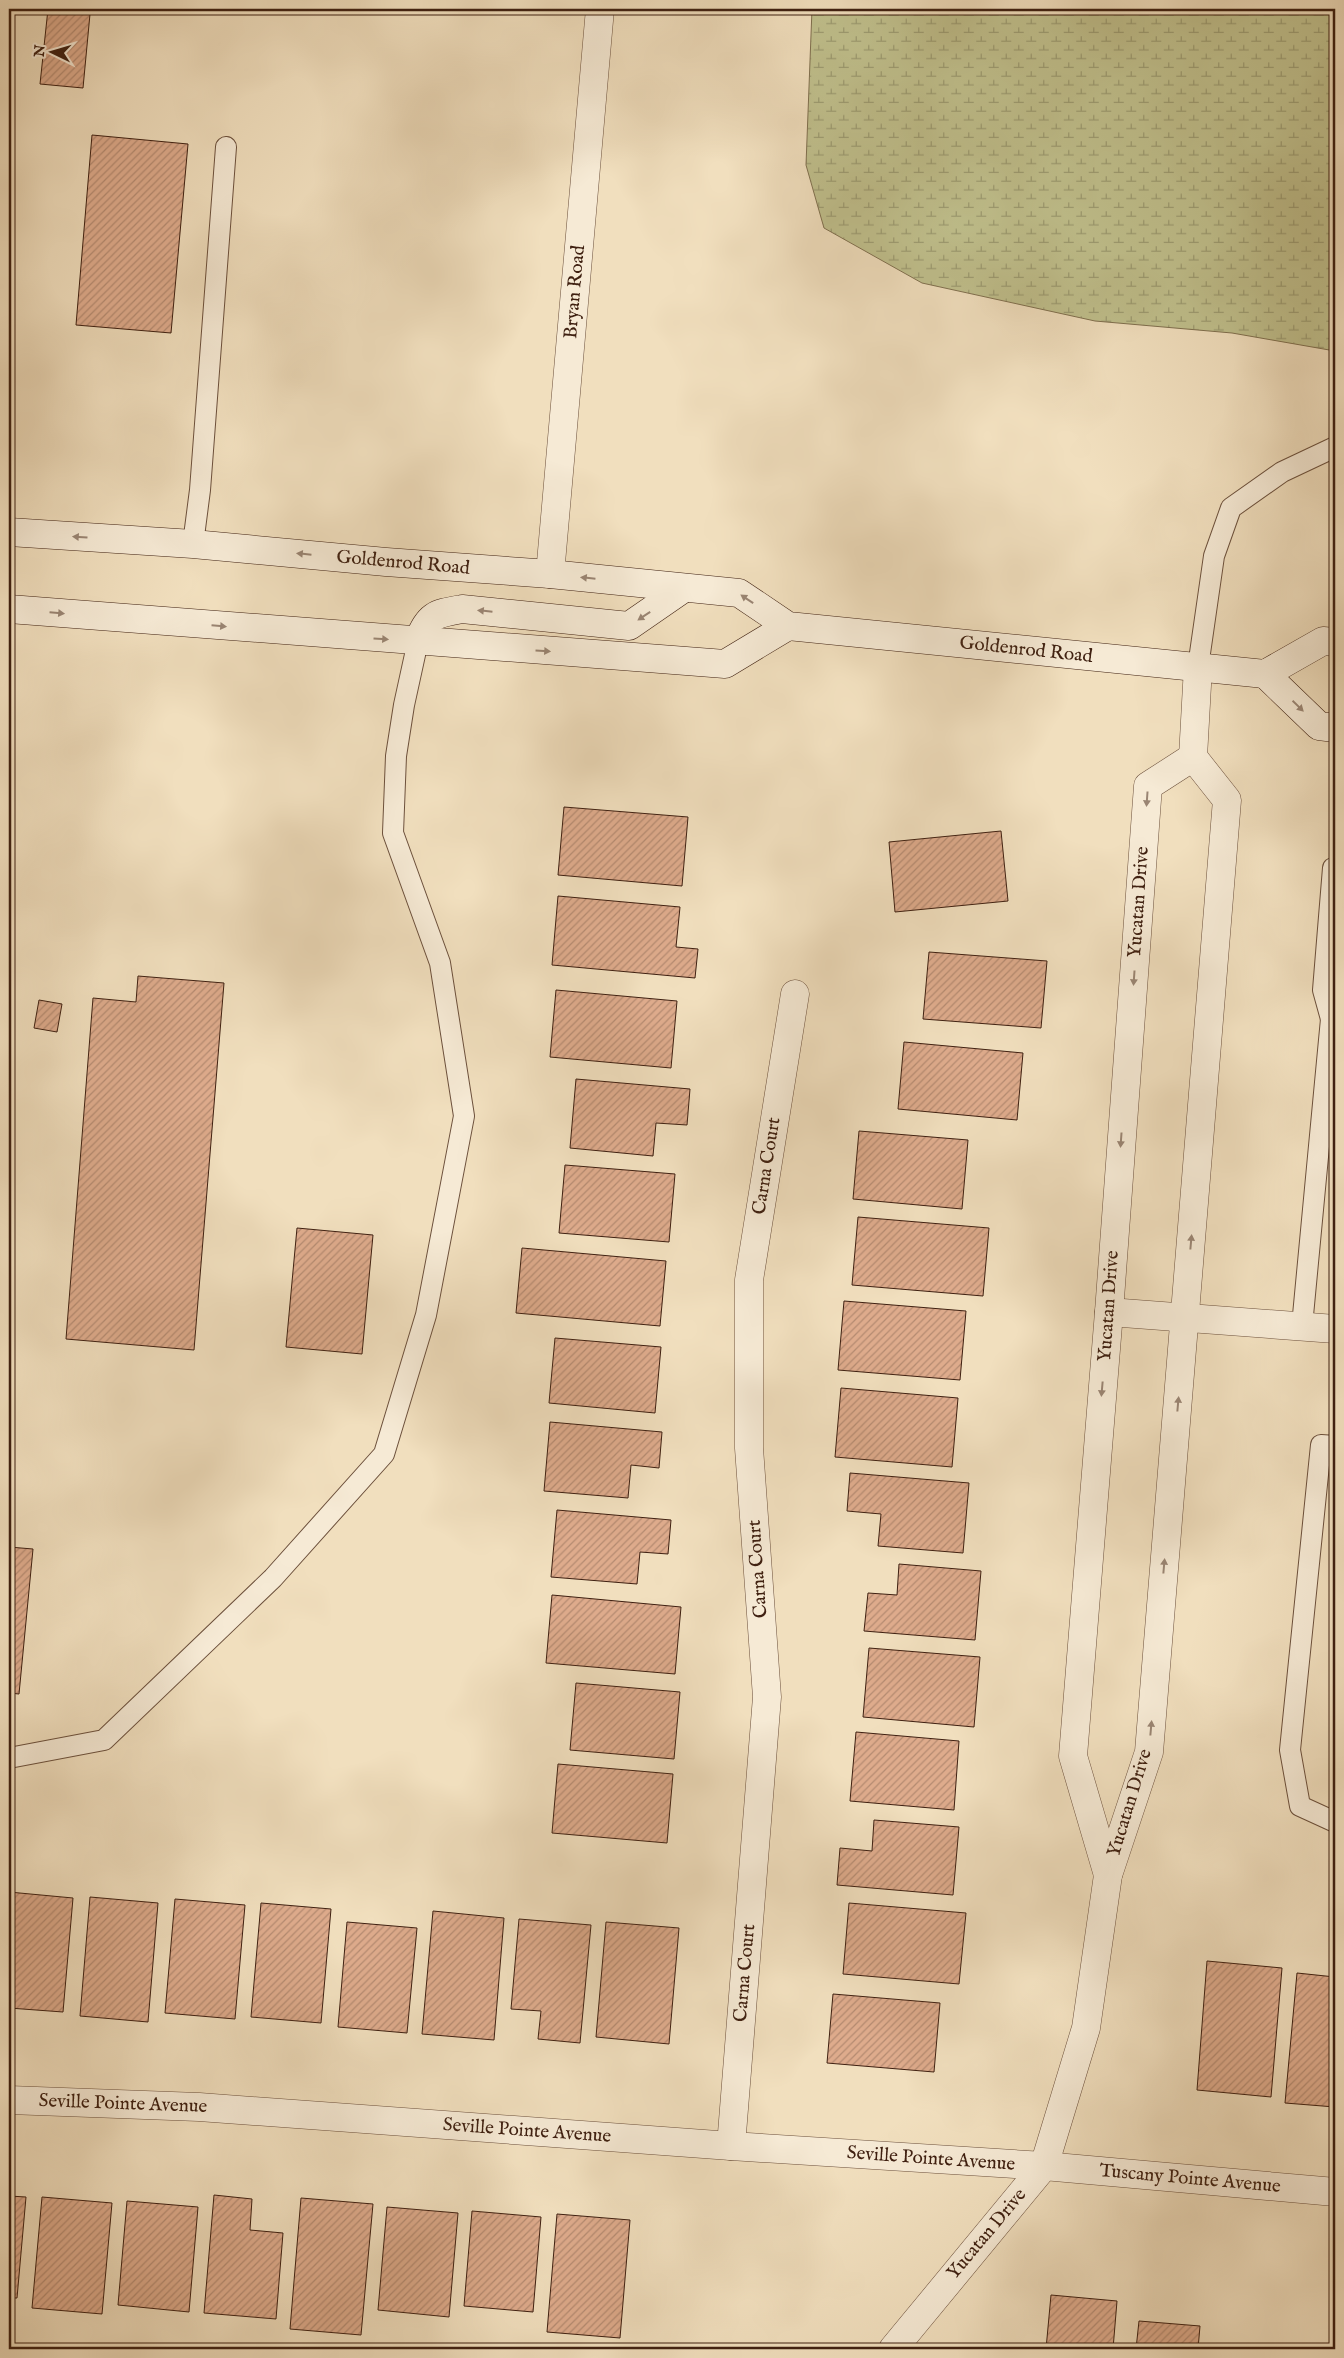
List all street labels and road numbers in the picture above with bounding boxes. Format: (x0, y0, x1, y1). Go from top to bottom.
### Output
street label: Bryan Road (559, 243, 591, 340)
street label: Goldenrod Road (335, 545, 472, 581)
street label: Goldenrod Road (958, 631, 1095, 669)
street label: Yucatan Drive (1123, 845, 1155, 958)
street label: Carna Court (747, 1115, 787, 1216)
street label: Yucatan Drive (1093, 1249, 1125, 1362)
street label: Carna Court (743, 1519, 773, 1619)
street label: Yucatan Drive (1102, 1746, 1158, 1860)
street label: Carna Court (729, 1922, 761, 2023)
street label: Seville Pointe Avenue (38, 2089, 208, 2119)
street label: Seville Pointe Avenue (442, 2113, 612, 2149)
street label: Seville Pointe Avenue (846, 2141, 1016, 2177)
street label: Tuscany Pointe Avenue (1098, 2159, 1282, 2199)
street label: Yucatan Drive (942, 2183, 1032, 2284)

